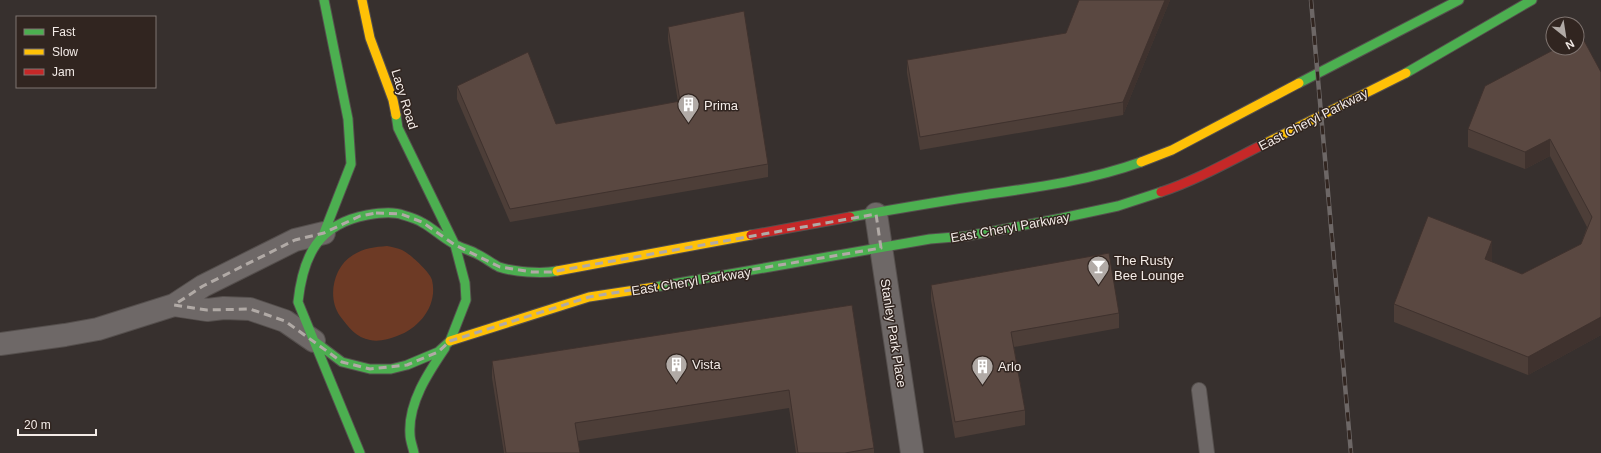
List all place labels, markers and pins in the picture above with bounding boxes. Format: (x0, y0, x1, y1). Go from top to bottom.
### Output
building icon: Prima (676, 92, 702, 125)
place label: Prima (704, 98, 739, 113)
place label: The Rusty Bee Lounge (1114, 253, 1184, 283)
bar icon: The Rusty Bee Lounge (1086, 254, 1112, 287)
building icon: Vista (664, 351, 690, 384)
building icon: Arlo (969, 353, 995, 386)
place label: Vista (692, 357, 721, 372)
place label: Arlo (998, 359, 1021, 374)

